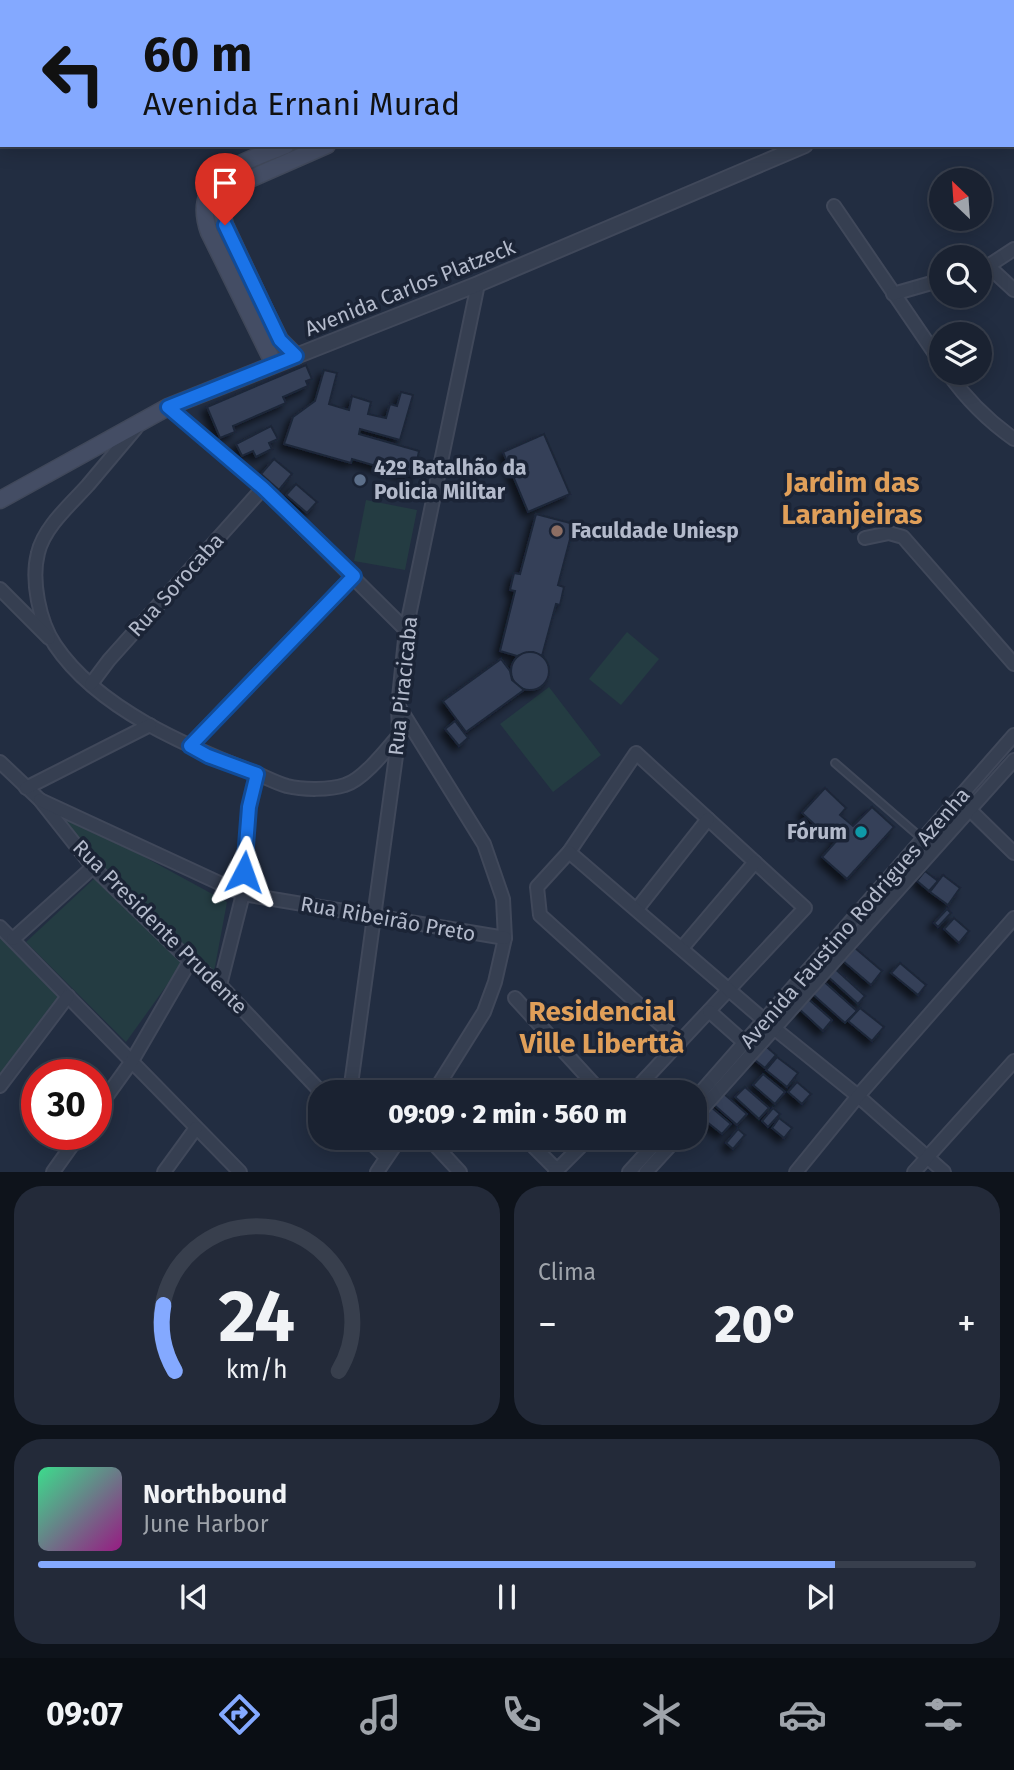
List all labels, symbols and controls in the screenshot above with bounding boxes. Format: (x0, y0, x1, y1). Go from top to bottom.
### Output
text: 60 m (143, 25, 252, 84)
icon: left (28, 28, 119, 119)
text: Avenida Ernani Murad (143, 85, 460, 123)
pin (195, 153, 255, 225)
icon: arrive (206, 164, 244, 202)
north arrow (929, 168, 992, 231)
map controls (929, 168, 992, 385)
street label: Avenida Carlos Platzeck (301, 234, 519, 342)
button: search (929, 245, 992, 308)
button: layers (929, 322, 992, 385)
place label: 42º Batalhão da Policia Militar (374, 455, 527, 505)
district label: Jardim das Laranjeiras (781, 466, 923, 531)
marker: 42º Batalhão da Policia Militar (352, 472, 368, 488)
place label: Faculdade Uniesp (571, 518, 739, 544)
marker: Faculdade Uniesp (549, 523, 565, 539)
street label: Rua Sorocaba (123, 528, 229, 642)
street label: Rua Piracicaba (383, 615, 423, 757)
street label: Avenida Faustino Rodrigues Azenha (735, 782, 975, 1054)
place label: Fórum (787, 819, 847, 845)
marker: Fórum (853, 824, 869, 840)
street label: Rua Presidente Prudente (67, 834, 253, 1020)
position arrow (207, 835, 281, 909)
street label: Rua Ribeirão Preto (298, 891, 478, 947)
district label: Residencial Ville Liberttà (519, 995, 684, 1060)
speed limit sign: 30 (21, 1059, 112, 1150)
text: 09:09 · 2 min · 560 m (388, 1099, 627, 1130)
text: Clima (538, 1258, 596, 1286)
text: 24 (219, 1274, 295, 1361)
text: 20° (714, 1293, 800, 1356)
text: − (538, 1301, 557, 1347)
text: + (957, 1301, 976, 1347)
text: km/h (226, 1355, 288, 1385)
text: Northbound (143, 1479, 287, 1510)
text: June Harbor (143, 1510, 269, 1538)
icon: previous (175, 1578, 213, 1616)
icon: pause (488, 1578, 526, 1616)
icon: next (801, 1578, 839, 1616)
icon: directions (215, 1690, 264, 1739)
icon: music (356, 1690, 405, 1739)
icon: phone (497, 1690, 546, 1739)
icon: climate (637, 1690, 686, 1739)
icon: car (778, 1690, 827, 1739)
icon: filters (919, 1690, 968, 1739)
text: 09:07 (46, 1695, 123, 1733)

